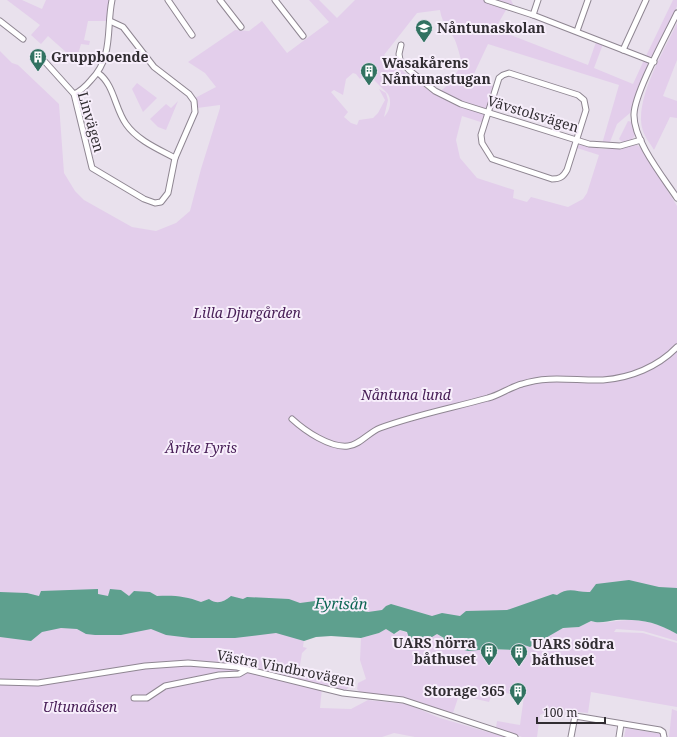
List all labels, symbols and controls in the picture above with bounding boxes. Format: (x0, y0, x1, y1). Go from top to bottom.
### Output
school or university icon: Nåntunaskolan (414, 18, 434, 43)
place label: Nåntunaskolan (437, 18, 545, 37)
building icon: Gruppboende (28, 47, 48, 72)
place label: Gruppboende (51, 47, 149, 66)
place label: Wasakårens Nåntunastugan (382, 53, 491, 88)
building icon: Wasakårens Nåntunastugan (359, 61, 379, 86)
street label: Linvägen (74, 89, 109, 154)
street label: Vävstolsvägen (485, 91, 581, 136)
park label: Lilla Djurgården (192, 303, 301, 322)
park label: Nåntuna lund (360, 385, 452, 404)
park label: Årike Fyris (164, 438, 237, 457)
water label: Fyrisån (313, 593, 368, 613)
place label: UARS nörra båthuset (393, 633, 476, 668)
place label: UARS södra båthuset (532, 634, 614, 669)
building icon: UARS nörra båthuset (479, 641, 499, 666)
building icon: UARS södra båthuset (509, 642, 529, 667)
street label: Västra Vindbrovägen (215, 645, 357, 690)
place label: Storage 365 (424, 681, 505, 700)
building icon: Storage 365 (508, 681, 528, 706)
park label: Ultunaåsen (43, 697, 118, 716)
scale bar (537, 699, 605, 725)
text: 100 m (543, 704, 578, 721)

